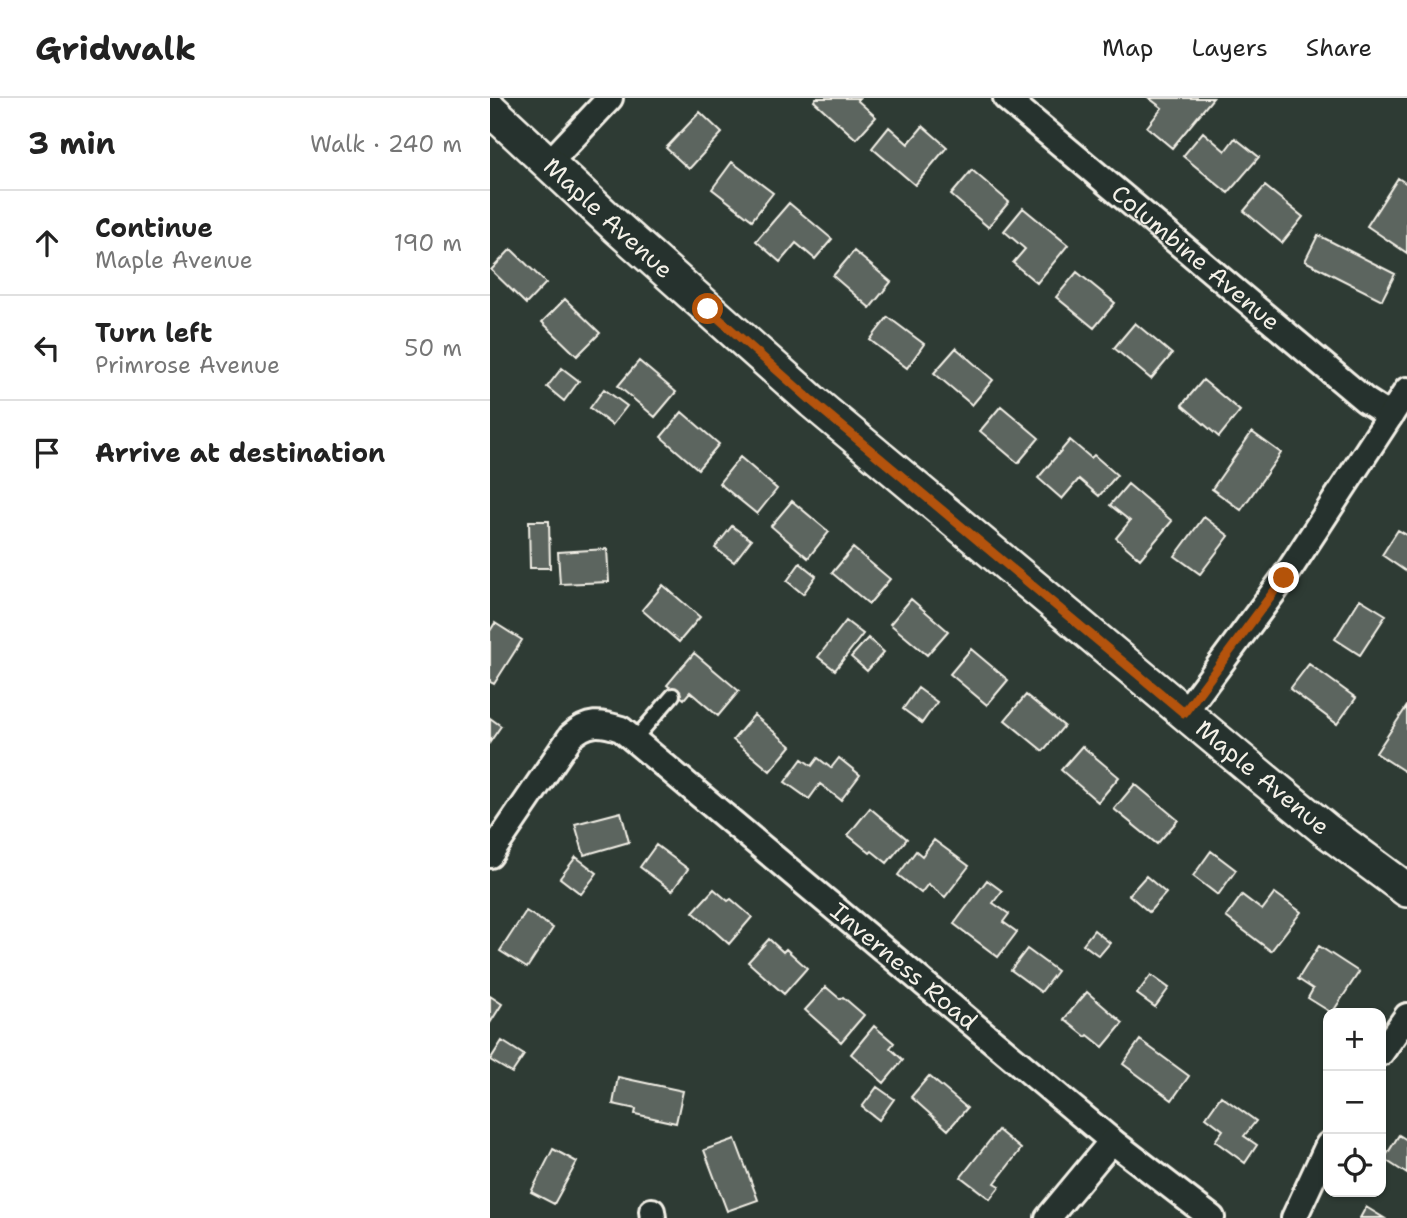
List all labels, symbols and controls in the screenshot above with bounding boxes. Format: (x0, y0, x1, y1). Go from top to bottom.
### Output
text: Gridwalk (35, 26, 196, 71)
text: Map (1102, 32, 1153, 64)
text: Layers (1191, 32, 1268, 64)
text: Share (1306, 32, 1372, 64)
text: 3 min (28, 123, 115, 164)
text: Walk · 240 m (310, 129, 462, 159)
street label: Maple Avenue (537, 151, 680, 286)
street label: Columbine Avenue (1105, 177, 1287, 338)
text: Continue (95, 210, 213, 245)
icon: ahead (28, 224, 66, 262)
text: 190 m (394, 228, 462, 258)
text: Maple Avenue (95, 245, 253, 275)
route start (692, 293, 723, 324)
text: Turn left (95, 315, 212, 350)
icon: left (28, 329, 66, 367)
text: 50 m (404, 333, 462, 363)
text: Primrose Avenue (95, 350, 280, 380)
icon: arrive (28, 434, 66, 472)
text: Arrive at destination (95, 435, 385, 470)
route end (1268, 562, 1299, 593)
street label: Maple Avenue (1189, 713, 1336, 842)
street label: Inverness Road (824, 895, 984, 1037)
map controls (1323, 1008, 1386, 1197)
button: + (1323, 1008, 1386, 1071)
button: − (1323, 1071, 1386, 1134)
button: locate (1323, 1134, 1386, 1197)

